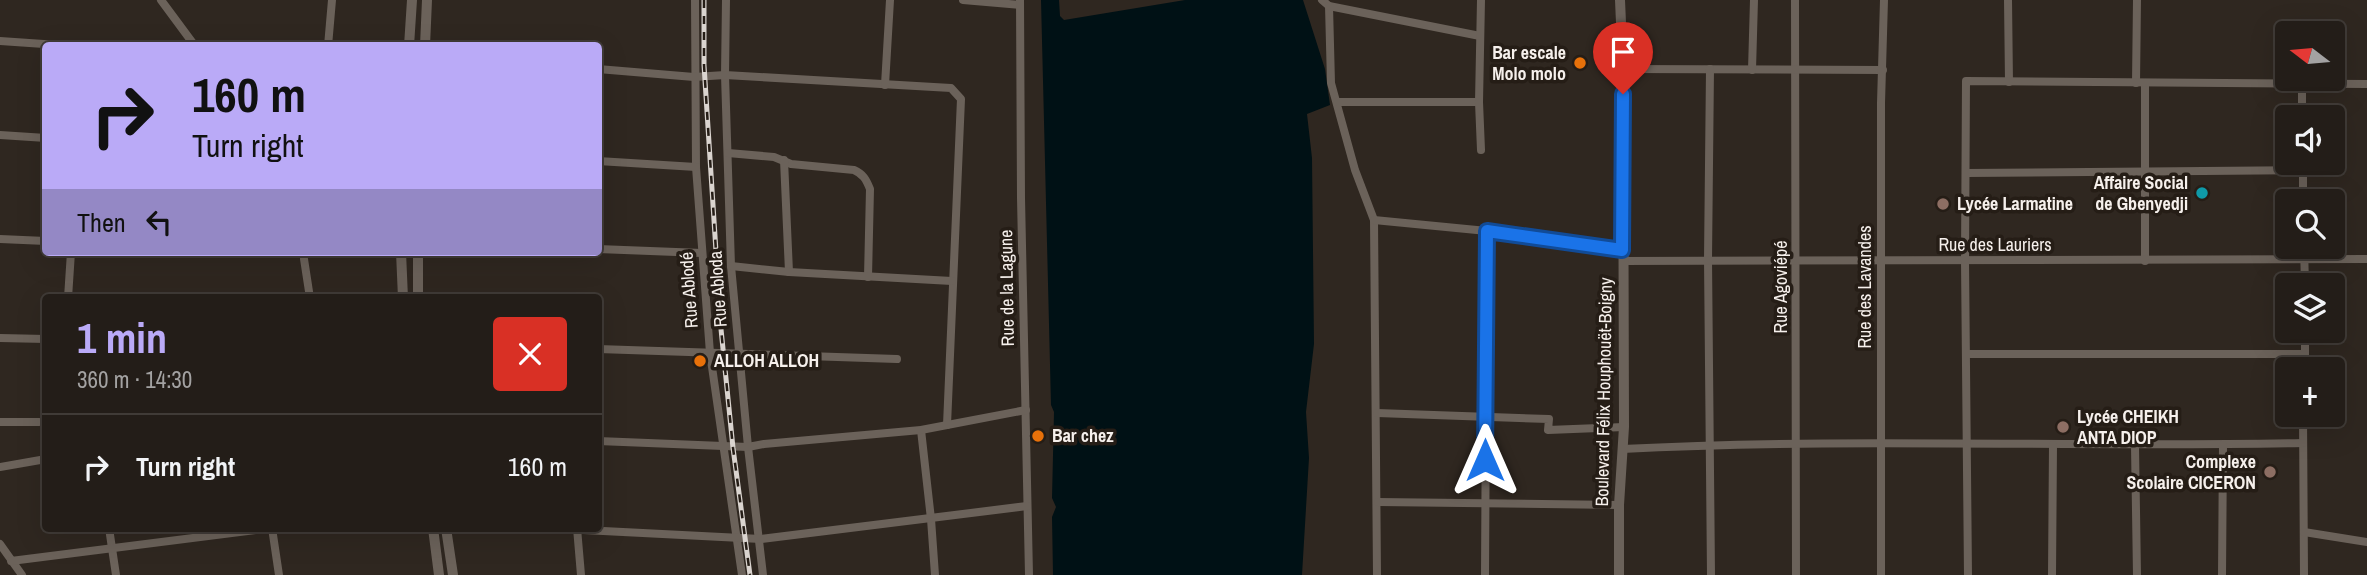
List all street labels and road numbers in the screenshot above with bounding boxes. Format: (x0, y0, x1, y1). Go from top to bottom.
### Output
street label: Rue des Lavandes (1852, 225, 1877, 349)
street label: Rue de la Lagune (993, 230, 1020, 346)
street label: Rue des Lauriers (1938, 232, 2052, 257)
street label: Rue Agoviépé (1768, 241, 1793, 333)
street label: Rue Abloda (702, 250, 733, 328)
street label: Rue Ablodé (673, 251, 704, 329)
street label: Boulevard Félix Houphouët-Boigny (1589, 277, 1618, 507)

